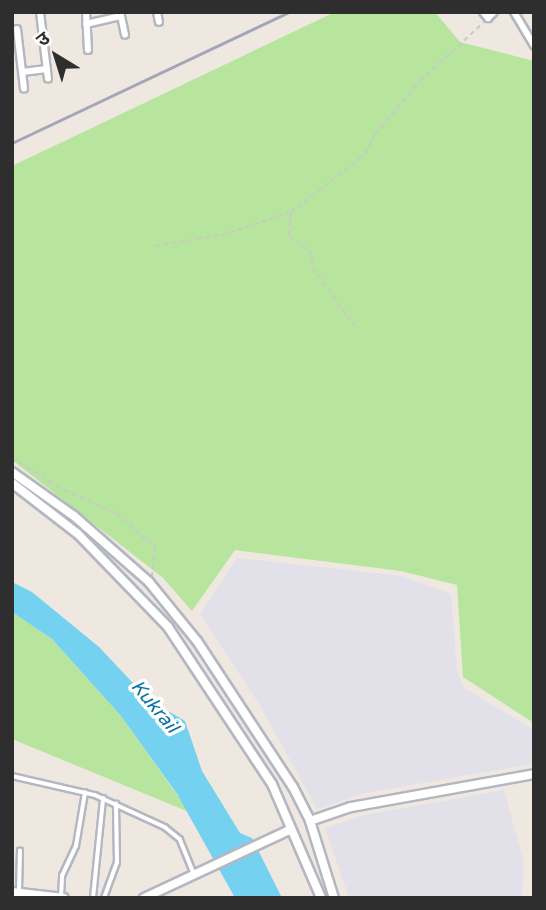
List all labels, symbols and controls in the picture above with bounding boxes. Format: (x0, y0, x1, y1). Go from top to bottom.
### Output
north arrow (21, 21, 91, 91)
text: उ (32, 27, 54, 52)
water label: Kukrail (125, 676, 183, 738)

